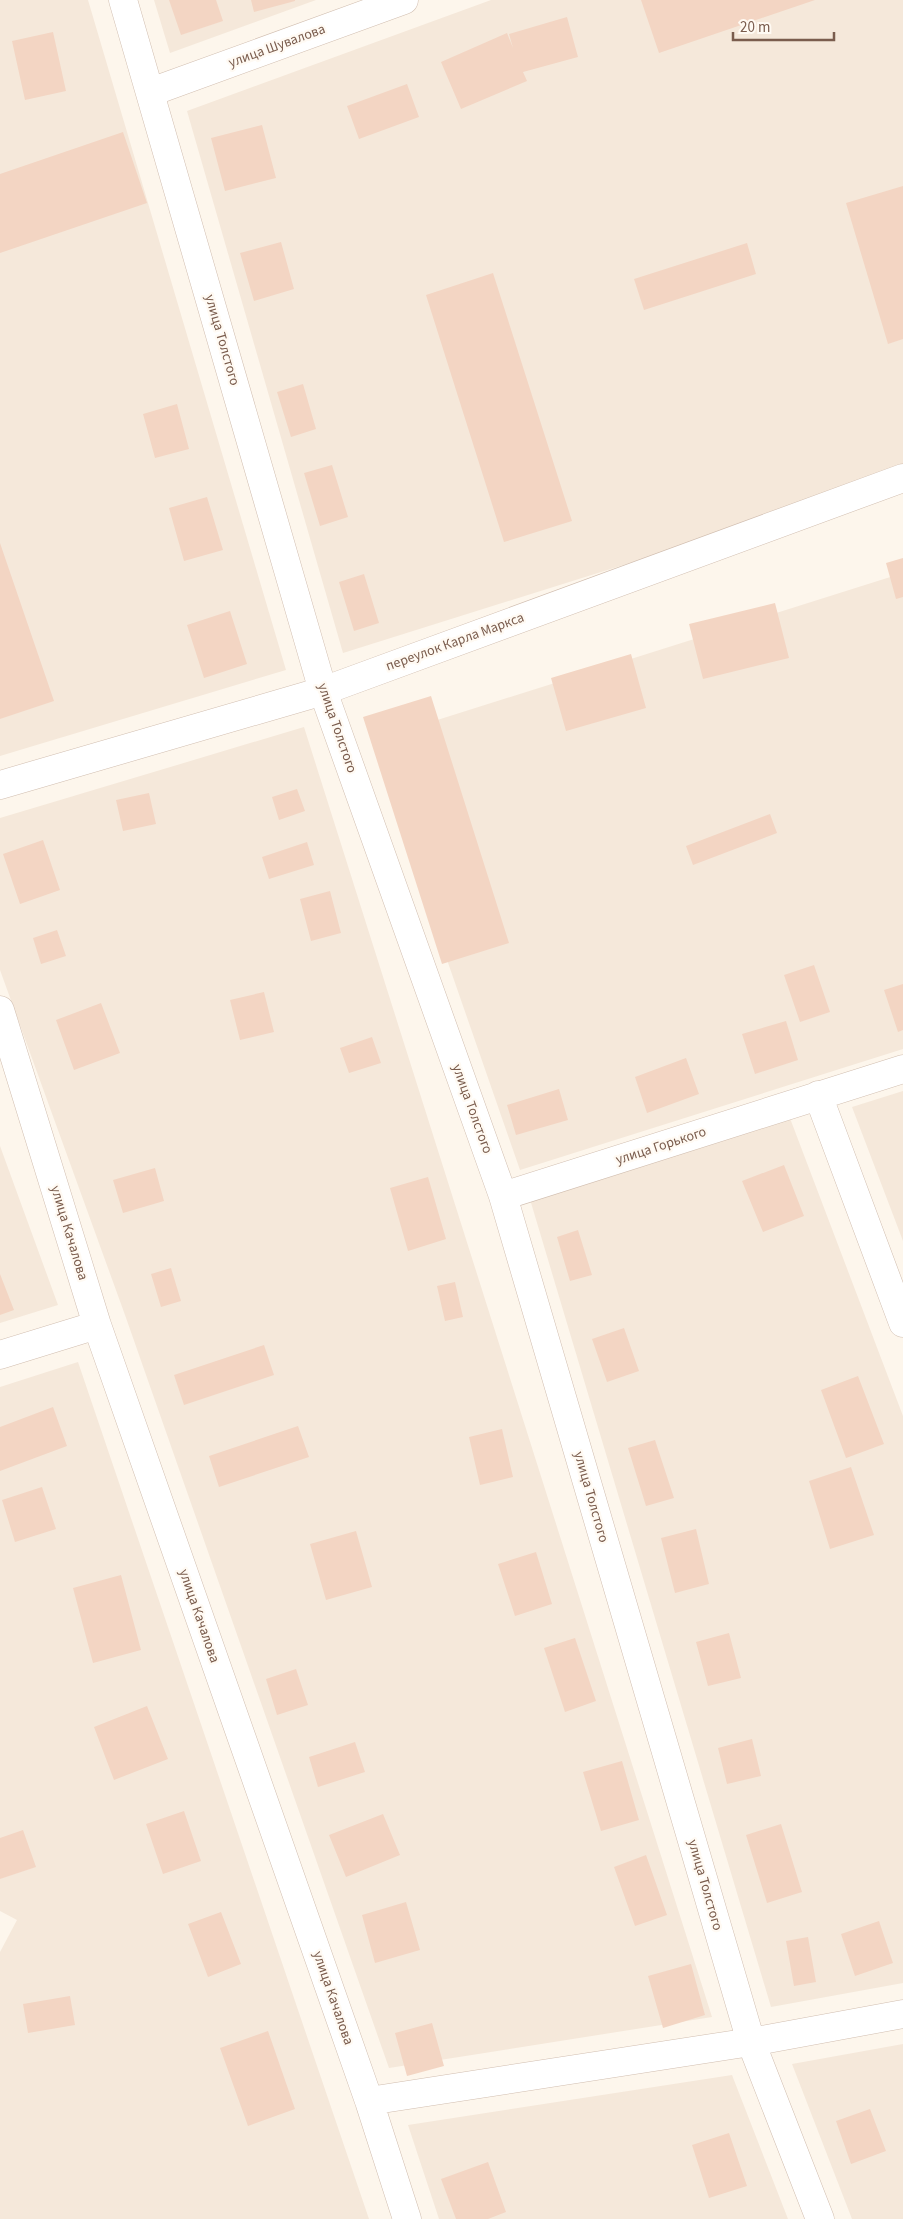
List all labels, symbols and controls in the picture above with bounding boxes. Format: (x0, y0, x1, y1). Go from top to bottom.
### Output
scale bar (733, 10, 834, 42)
text: 20 m (740, 17, 770, 38)
street label: улица Шувалова (226, 19, 328, 73)
street label: улица Толстого (199, 292, 245, 388)
street label: переулок Карла Маркса (383, 608, 527, 676)
street label: улица Толстого (312, 680, 362, 776)
street label: улица Толстого (447, 1061, 497, 1157)
street label: улица Горького (613, 1122, 709, 1170)
street label: улица Качалова (45, 1183, 93, 1283)
street label: улица Толстого (568, 1449, 614, 1545)
street label: улица Качалова (174, 1566, 224, 1666)
street label: улица Толстого (682, 1837, 728, 1933)
street label: улица Качалова (308, 1948, 358, 2048)

